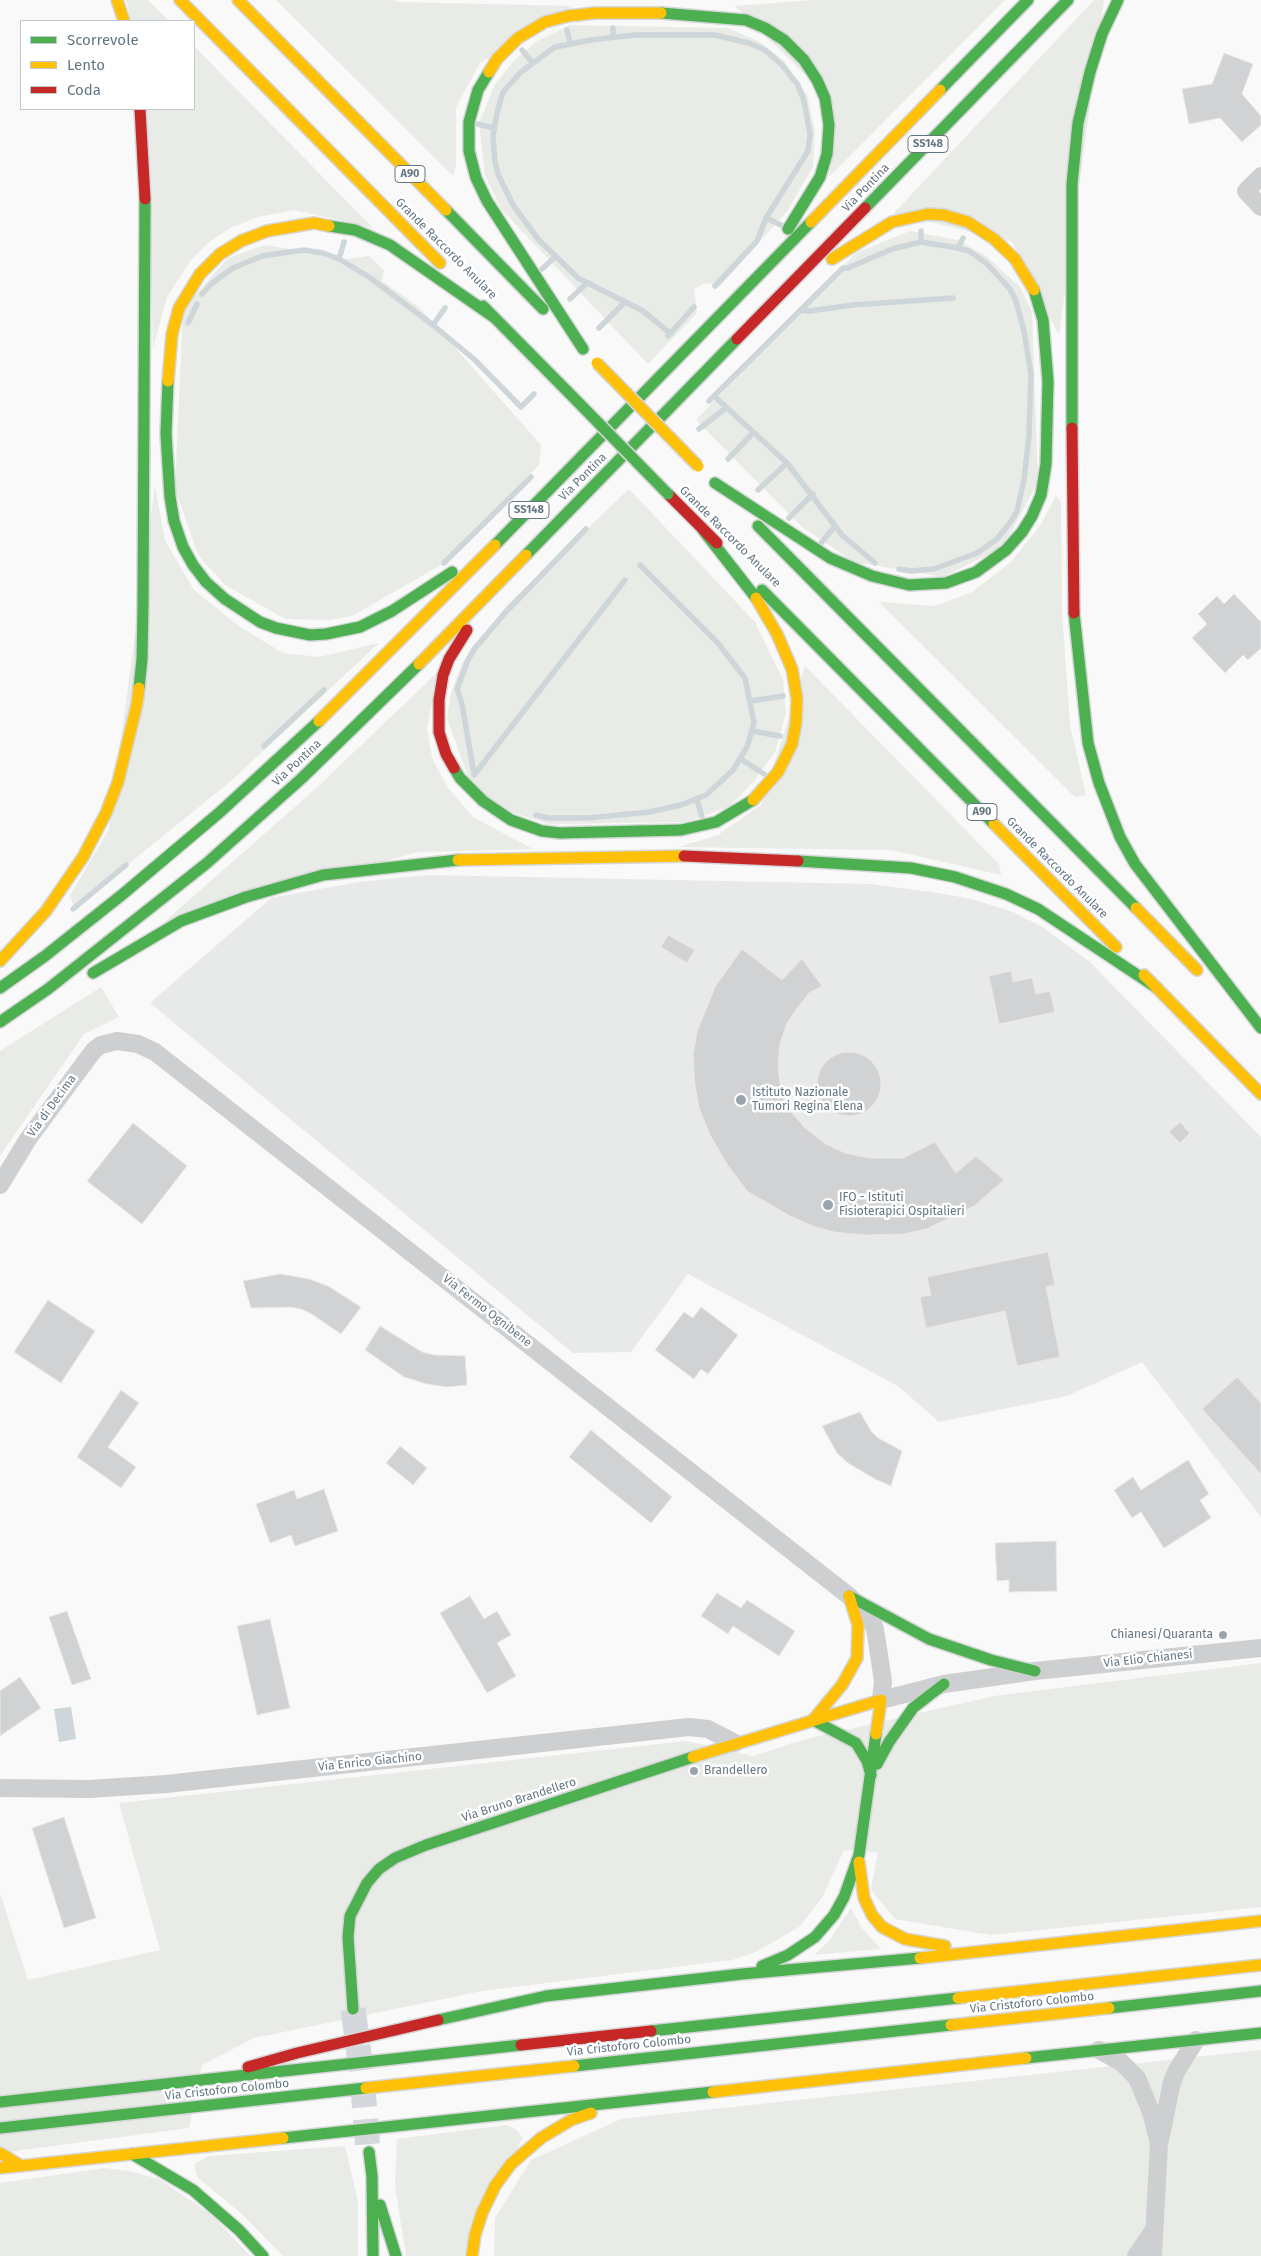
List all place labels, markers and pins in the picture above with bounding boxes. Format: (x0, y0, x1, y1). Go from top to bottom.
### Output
place label: Istituto Nazionale Tumori Regina Elena (752, 1086, 863, 1114)
marker: Istituto Nazionale Tumori Regina Elena (734, 1093, 748, 1107)
place label: IFO - Istituti Fisioterapici Ospitalieri (839, 1191, 965, 1219)
marker: IFO - Istituti Fisioterapici Ospitalieri (821, 1198, 835, 1212)
place label: Chianesi/Quaranta (1111, 1628, 1213, 1642)
marker: Chianesi/Quaranta (1217, 1629, 1229, 1641)
place label: Brandellero (704, 1764, 768, 1778)
marker: Brandellero (688, 1765, 700, 1777)

